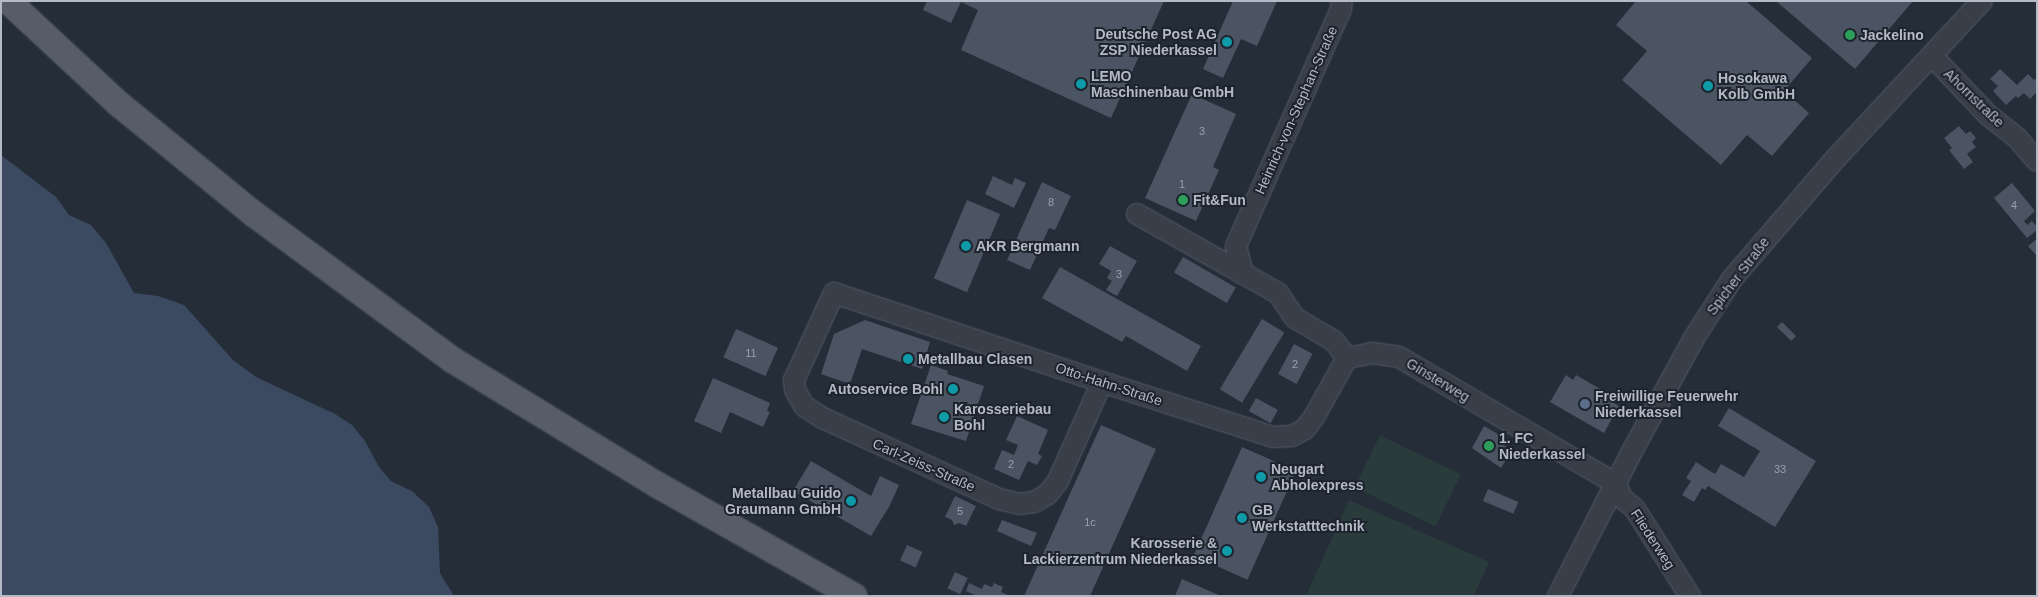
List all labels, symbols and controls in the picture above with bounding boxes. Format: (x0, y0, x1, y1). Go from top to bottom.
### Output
street label: Heinrich-von-Stephan-Straße (1251, 23, 1341, 197)
place label: Deutsche Post AG ZSP Niederkassel (1095, 26, 1217, 58)
place label: Jackelino (1860, 27, 1924, 43)
marker: Jackelino (1844, 29, 1856, 41)
marker: Deutsche Post AG ZSP Niederkassel (1221, 36, 1233, 48)
street label: Ahornstraße (1940, 65, 2008, 131)
place label: LEMO Maschinenbau GmbH (1091, 68, 1234, 100)
place label: Hosokawa Kolb GmbH (1718, 70, 1795, 102)
marker: LEMO Maschinenbau GmbH (1075, 78, 1087, 90)
marker: Hosokawa Kolb GmbH (1702, 80, 1714, 92)
house number: 3 (1199, 124, 1205, 138)
house number: 1 (1179, 177, 1185, 191)
place label: Fit&Fun (1193, 192, 1246, 208)
marker: Fit&Fun (1177, 194, 1189, 206)
house number: 8 (1048, 195, 1054, 209)
house number: 4 (2011, 198, 2017, 212)
street label: Spicher Straße (1703, 234, 1773, 318)
place label: AKR Bergmann (976, 238, 1079, 254)
marker: AKR Bergmann (960, 240, 972, 252)
house number: 3 (1116, 267, 1122, 281)
house number: 11 (745, 346, 757, 360)
place label: Metallbau Clasen (918, 351, 1032, 367)
marker: Metallbau Clasen (902, 353, 914, 365)
street label: Ginsterweg (1403, 355, 1473, 405)
house number: 2 (1292, 357, 1298, 371)
street label: Otto-Hahn-Straße (1053, 359, 1165, 409)
place label: Autoservice Bohl (828, 381, 943, 397)
marker: Autoservice Bohl (947, 383, 959, 395)
place label: Freiwillige Feuerwehr Niederkassel (1595, 388, 1738, 421)
marker: Freiwillige Feuerwehr Niederkassel (1579, 398, 1591, 410)
place label: Karosseriebau Bohl (954, 401, 1051, 434)
marker: Karosseriebau Bohl (938, 411, 950, 423)
place label: 1. FC Niederkassel (1499, 430, 1585, 462)
street label: Carl-Zeiss-Straße (870, 435, 978, 495)
marker: 1. FC Niederkassel (1483, 440, 1495, 452)
house number: 2 (1008, 457, 1014, 471)
place label: Neugart Abholexpress (1271, 461, 1364, 494)
house number: 33 (1774, 462, 1786, 476)
marker: Neugart Abholexpress (1255, 471, 1267, 483)
place label: Metallbau Guido Graumann GmbH (725, 485, 841, 518)
marker: Metallbau Guido Graumann GmbH (845, 495, 857, 507)
place label: GB Werkstatttechnik (1252, 502, 1365, 534)
house number: 5 (957, 504, 963, 518)
street label: Fliederweg (1627, 506, 1679, 572)
marker: GB Werkstatttechnik (1236, 512, 1248, 524)
house number: 1c (1084, 515, 1096, 529)
place label: Karosserie & Lackierzentrum Niederkassel (1023, 535, 1217, 568)
marker: Karosserie & Lackierzentrum Niederkassel (1221, 545, 1233, 557)

